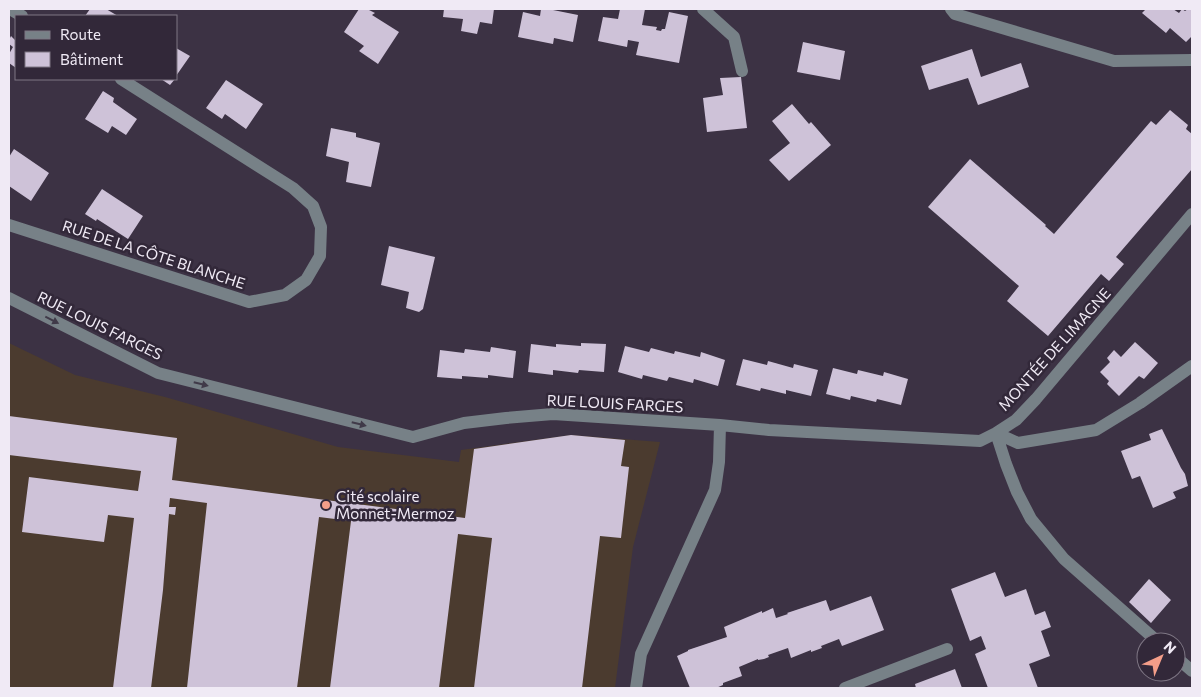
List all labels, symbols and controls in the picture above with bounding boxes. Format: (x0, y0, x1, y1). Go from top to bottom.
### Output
legend (15, 15, 178, 80)
text: Route (60, 25, 101, 43)
text: Bâtiment (60, 50, 123, 68)
street label: RUE DE LA CÔTE BLANCHE (60, 215, 248, 292)
street label: MONTÉE DE LIMAGNE (993, 283, 1114, 414)
street label: RUE LOUIS FARGES (35, 287, 166, 363)
one-way arrow (45, 316, 60, 324)
one-way arrow (194, 380, 209, 388)
street label: RUE LOUIS FARGES (546, 390, 684, 416)
one-way arrow (351, 420, 366, 428)
place label: Cité scolaire Monnet-Mermoz (336, 487, 454, 522)
marker: Cité scolaire Monnet-Mermoz (320, 499, 332, 511)
north arrow (1136, 632, 1186, 682)
text: N (1161, 638, 1180, 657)

